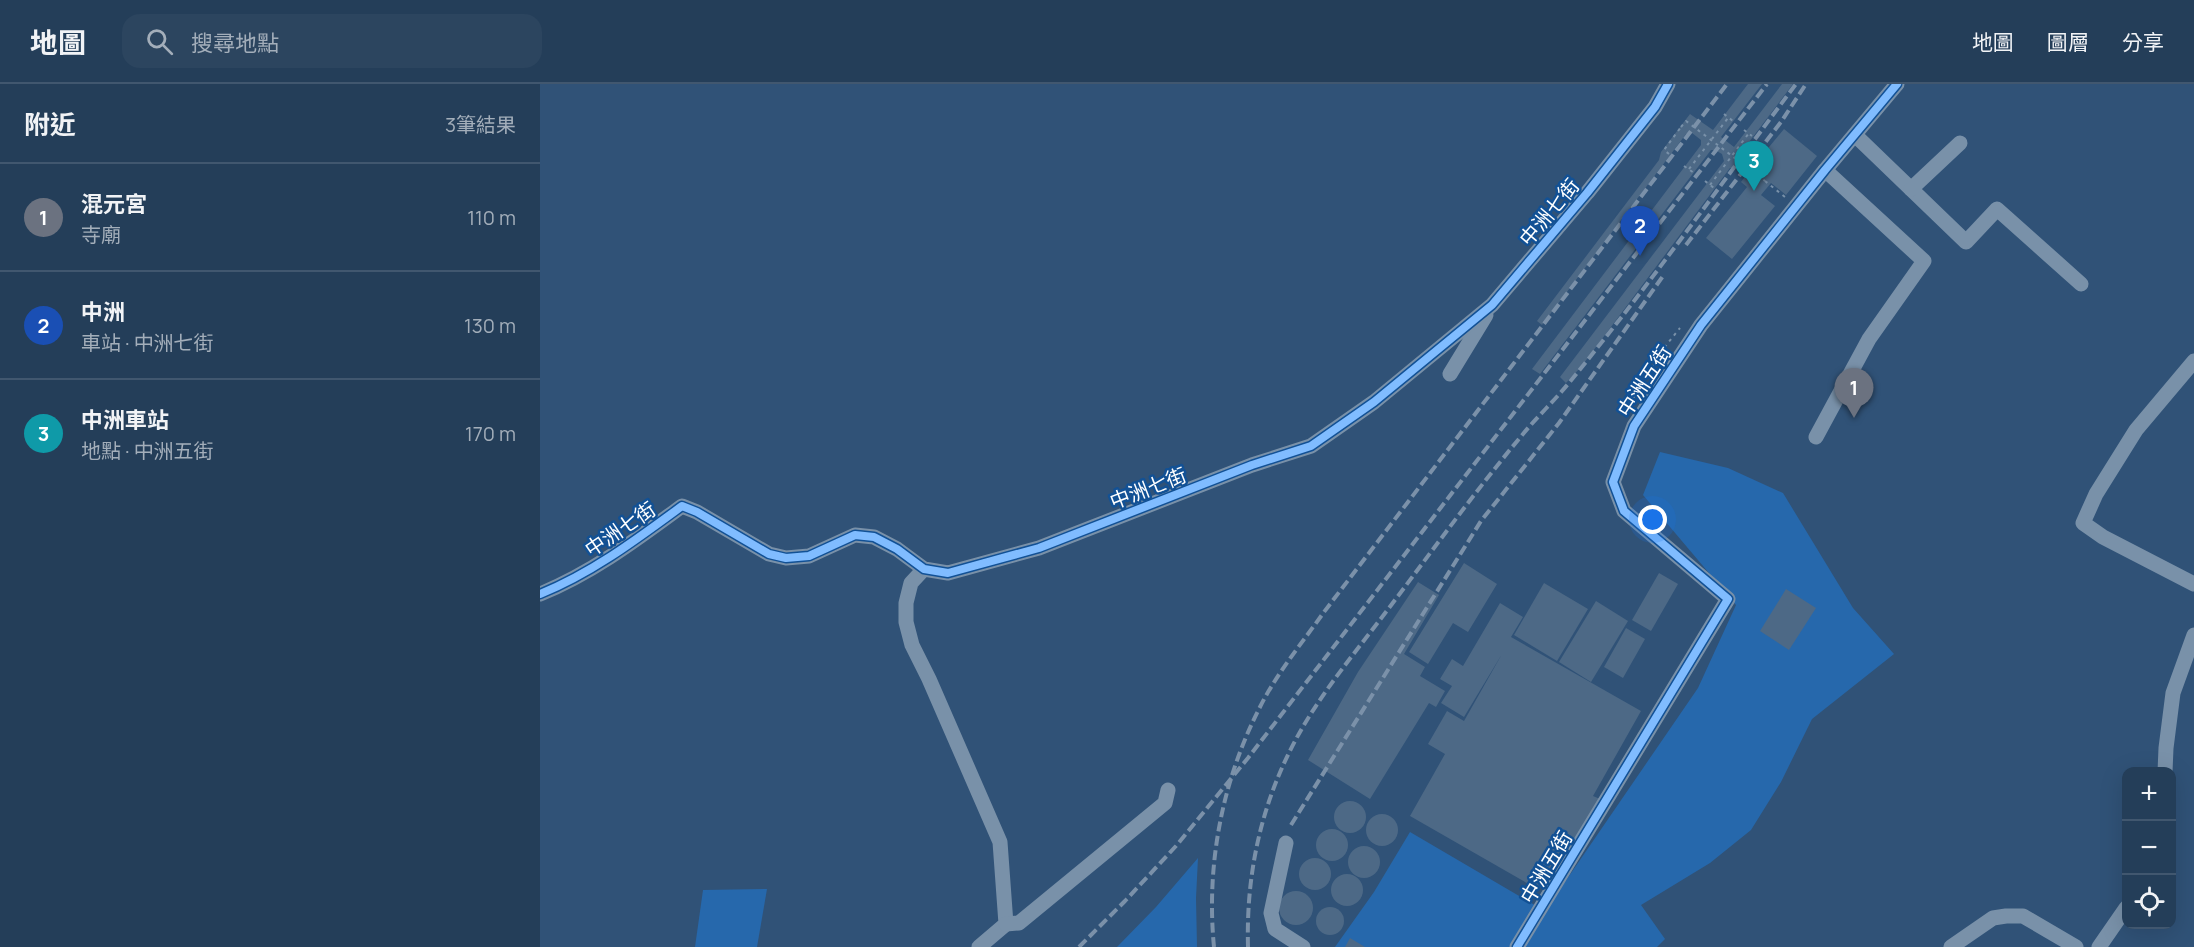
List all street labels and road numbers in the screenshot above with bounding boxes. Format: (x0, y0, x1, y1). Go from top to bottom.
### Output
street label: 中洲七街 (1513, 173, 1585, 251)
street label: 中洲五街 (1611, 340, 1677, 422)
street label: 中洲七街 (1106, 461, 1190, 515)
street label: 中洲七街 (579, 495, 661, 563)
street label: 中洲五街 (1514, 826, 1578, 908)

